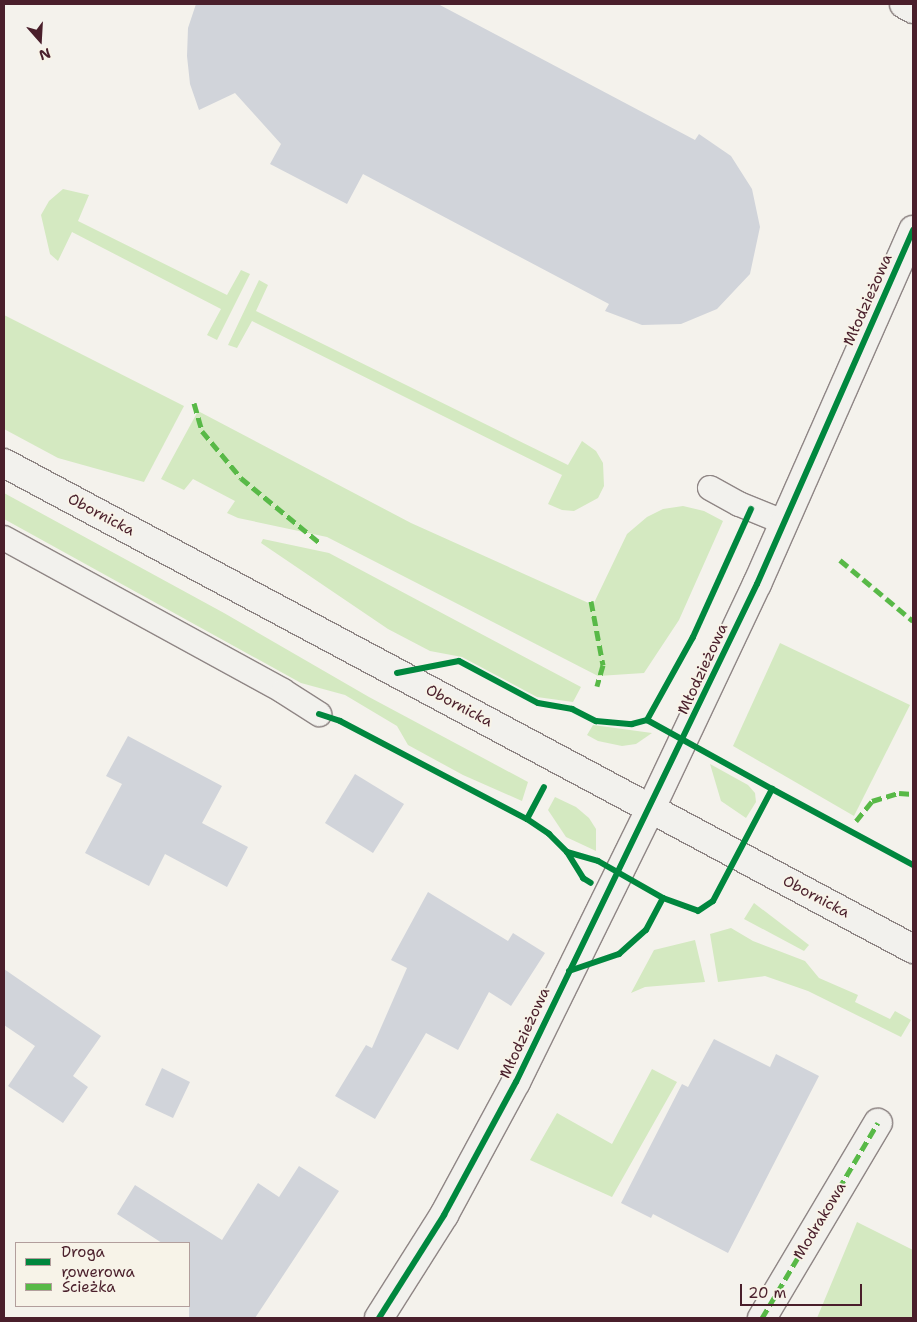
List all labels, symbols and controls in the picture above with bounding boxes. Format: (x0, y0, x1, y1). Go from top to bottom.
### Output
north arrow (15, 15, 65, 65)
text: N (37, 44, 53, 64)
street label: Młodzieżowa (840, 251, 896, 349)
street label: Obornicka (65, 490, 137, 540)
street label: Młodzieżowa (674, 621, 732, 717)
street label: Obornicka (423, 681, 495, 731)
street label: Obornicka (780, 872, 852, 922)
street label: Młodzieżowa (496, 985, 554, 1081)
street label: Modrakowa (790, 1179, 850, 1263)
legend (15, 1242, 190, 1307)
text: Droga rowerowa (61, 1242, 135, 1282)
scale bar (742, 1274, 864, 1306)
text: Ścieżka (62, 1277, 116, 1297)
text: 20 m (748, 1283, 787, 1303)

